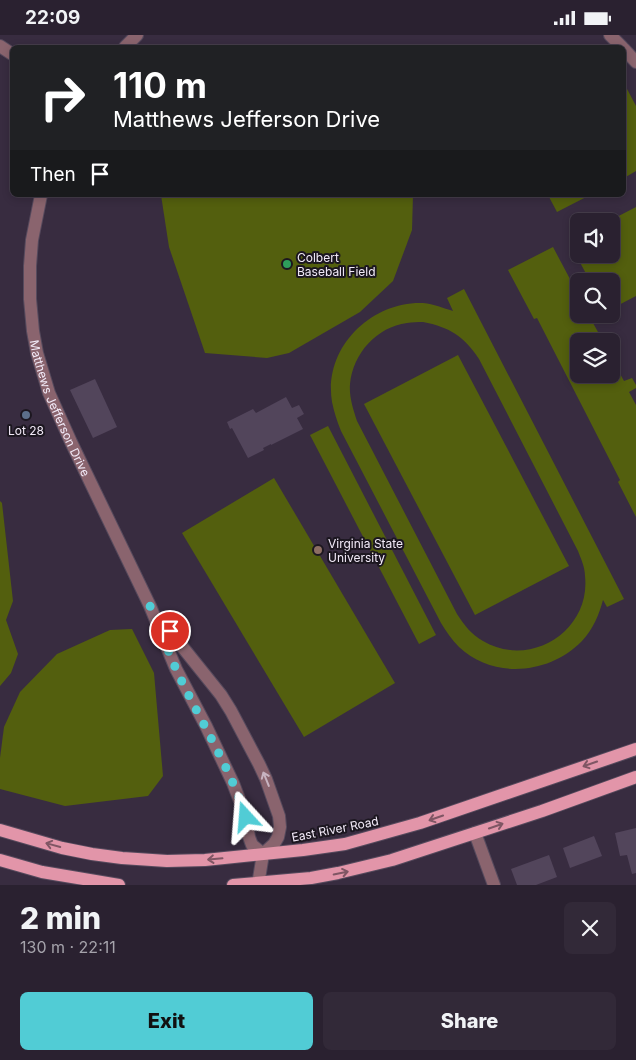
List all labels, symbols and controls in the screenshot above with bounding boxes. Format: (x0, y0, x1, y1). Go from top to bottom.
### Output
text: 22:09 (25, 6, 80, 29)
text: 110 m (113, 64, 207, 106)
icon: right (30, 65, 95, 130)
text: Matthews Jefferson Drive (113, 106, 380, 132)
icon: arrive (86, 160, 114, 188)
text: Then (30, 163, 76, 186)
map controls (570, 213, 620, 383)
button: sound (570, 213, 620, 263)
place label: Colbert Baseball Field (297, 250, 376, 279)
marker: Colbert Baseball Field (281, 258, 293, 270)
button: search (570, 273, 620, 323)
button: layers (570, 333, 620, 383)
street label: Matthews Jefferson Drive (27, 338, 94, 479)
marker: Lot 28 (20, 409, 32, 421)
place label: Lot 28 (8, 423, 44, 438)
place label: Virginia State University (328, 536, 403, 565)
marker: Virginia State University (312, 544, 324, 556)
pin (149, 610, 191, 652)
icon: arrive (156, 617, 184, 645)
one-way arrow (582, 760, 598, 770)
one-way arrow (260, 772, 270, 787)
position arrow (219, 790, 271, 842)
street label: East River Road (290, 813, 380, 845)
one-way arrow (429, 814, 445, 823)
one-way arrow (488, 821, 504, 830)
one-way arrow (46, 840, 62, 849)
one-way arrow (207, 854, 223, 864)
one-way arrow (332, 867, 348, 877)
text: 2 min (20, 900, 101, 936)
button: close (564, 902, 616, 954)
text: 130 m · 22:11 (20, 937, 116, 957)
button: Exit (20, 992, 313, 1050)
button: Share (323, 992, 616, 1050)

